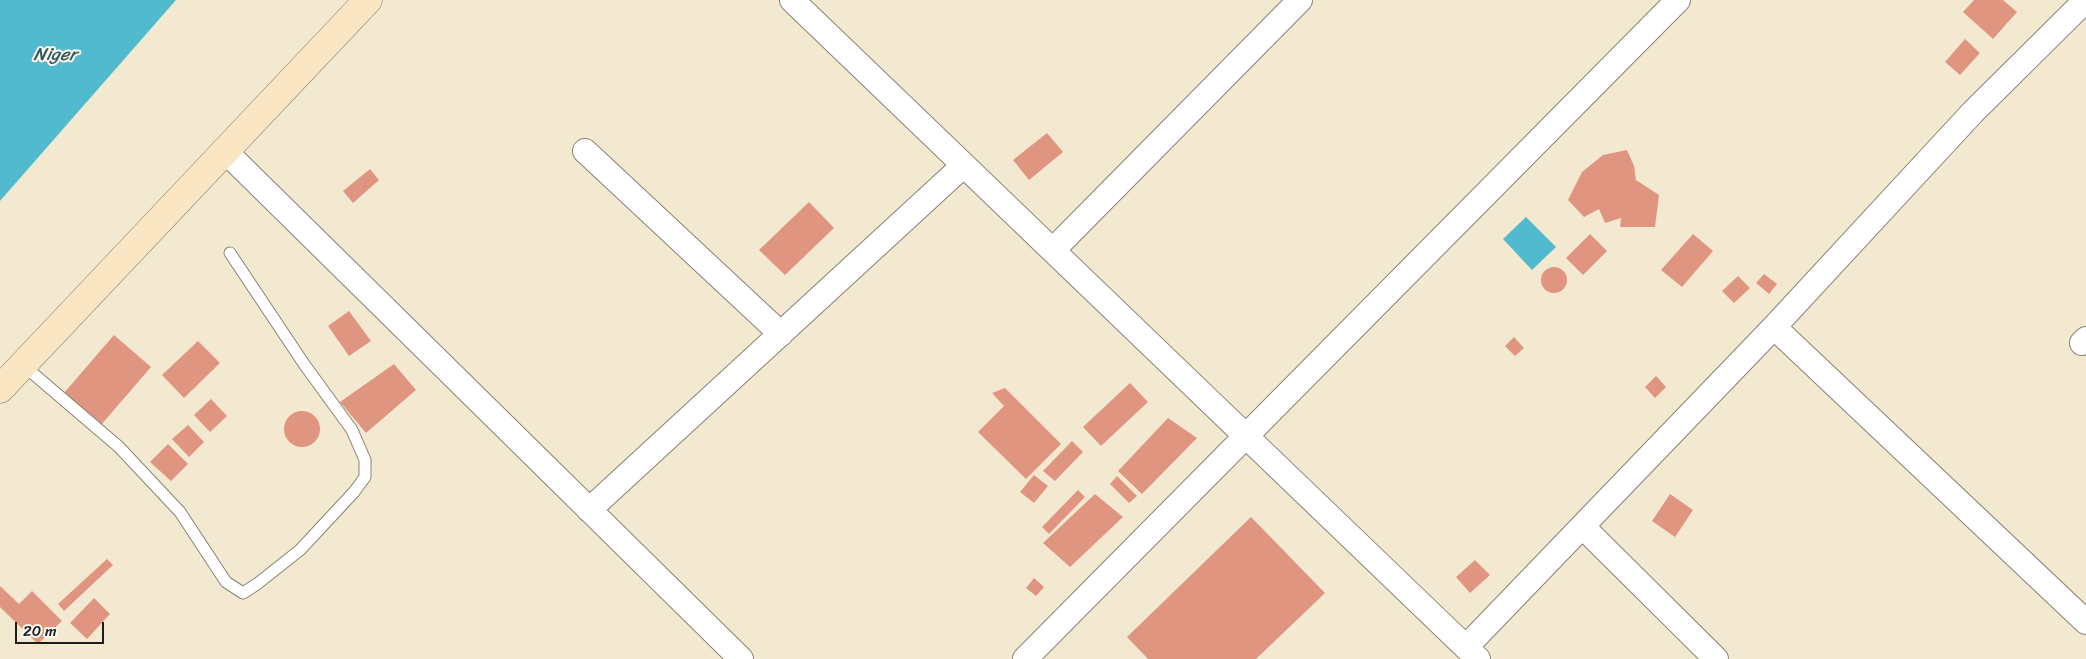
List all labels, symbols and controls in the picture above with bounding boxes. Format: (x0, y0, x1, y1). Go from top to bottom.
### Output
water label: Niger (33, 44, 77, 66)
scale bar (18, 612, 106, 644)
text: 20 m (23, 618, 57, 644)

